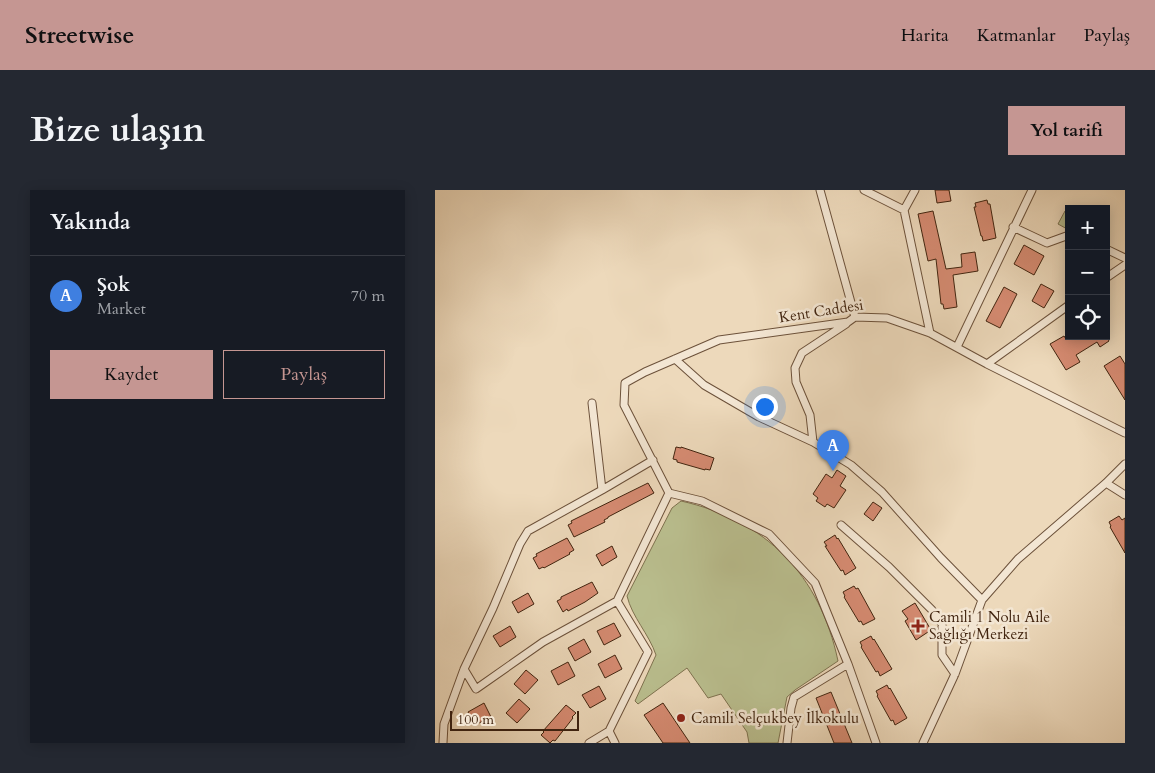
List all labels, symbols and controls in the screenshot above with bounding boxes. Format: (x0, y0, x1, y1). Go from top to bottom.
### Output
text: Streetwise (25, 19, 134, 52)
text: Harita (901, 23, 949, 48)
text: Katmanlar (977, 23, 1056, 48)
text: Paylaş (1084, 23, 1130, 48)
text: Bize ulaşın (30, 106, 205, 154)
button: Yol tarifi (1008, 106, 1125, 155)
map controls (1065, 205, 1110, 340)
button: + (1065, 205, 1110, 250)
text: Yakında (50, 208, 130, 237)
button: − (1065, 250, 1110, 295)
text: Şok (97, 272, 130, 298)
text: A (60, 285, 72, 307)
text: 70 m (351, 285, 385, 307)
street label: Kent Caddesi (777, 294, 865, 328)
button: locate (1065, 295, 1110, 340)
text: Market (97, 298, 146, 320)
button: Kaydet (50, 350, 213, 399)
button: Paylaş (223, 350, 385, 399)
your location (752, 394, 778, 420)
pin: A (817, 430, 849, 471)
place label: Camili 1 Nolu Aile Sağlığı Merkezi (929, 607, 1050, 644)
marker: Camili 1 Nolu Aile Sağlığı Merkezi (911, 619, 925, 633)
scale bar (450, 708, 579, 731)
place label: Camili Selçukbey İlkokulu (691, 708, 859, 728)
text: 100 m (457, 710, 494, 729)
marker: Camili Selçukbey İlkokulu (675, 712, 687, 724)

